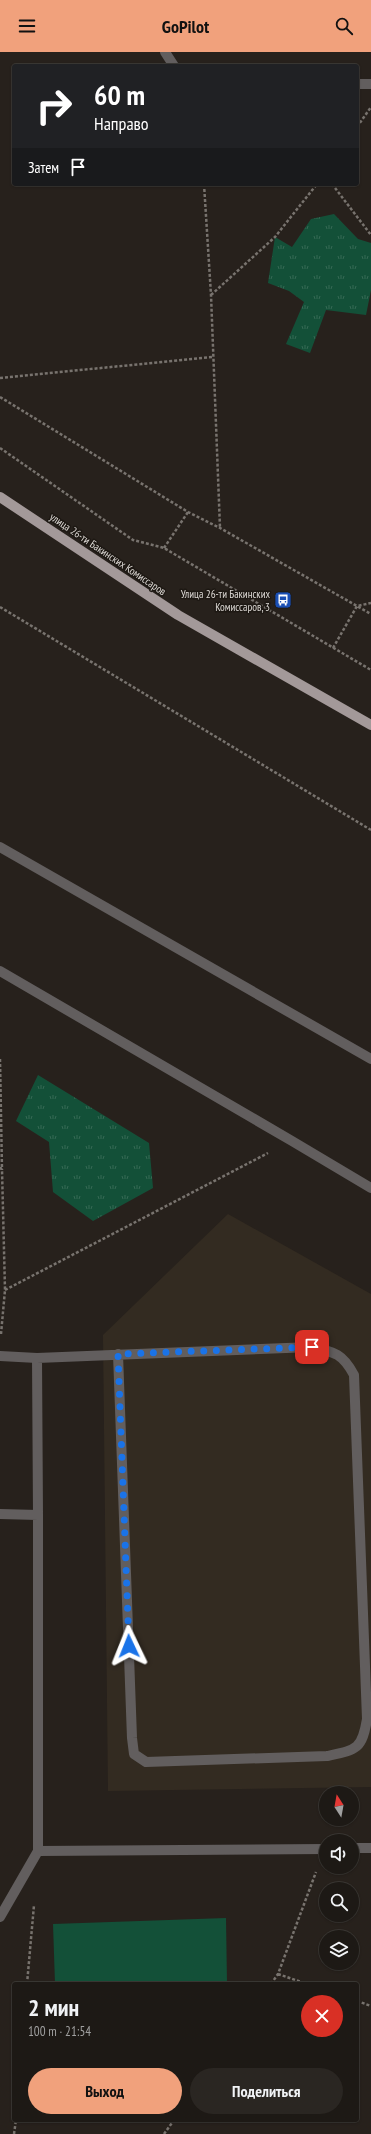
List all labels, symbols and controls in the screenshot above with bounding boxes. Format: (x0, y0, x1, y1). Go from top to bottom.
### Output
icon: menu (16, 15, 38, 37)
text: GoPilot (162, 15, 209, 38)
icon: search (333, 15, 355, 37)
text: 60 m (94, 76, 145, 113)
icon: right (28, 80, 80, 132)
text: Направо (94, 112, 149, 135)
icon: arrive (67, 156, 89, 178)
text: Затем (28, 158, 59, 177)
street label: улица 26-ти Бакинских Комиссаров (47, 510, 169, 599)
place label: Улица 26-ти Бакинских Комиссаров, 3 (181, 587, 270, 614)
bus stop icon: Улица 26-ти Бакинских Комиссаров, 3 (273, 590, 293, 610)
pin (295, 1330, 329, 1364)
icon: arrive (301, 1336, 323, 1358)
position arrow (108, 1625, 150, 1667)
north arrow (319, 1786, 359, 1826)
map controls (319, 1786, 359, 1970)
button: sound (319, 1834, 359, 1874)
button: search (319, 1882, 359, 1922)
button: layers (319, 1930, 359, 1970)
text: 2 мин (28, 1992, 79, 2023)
button: close (301, 1995, 343, 2037)
text: 100 m · 21:54 (28, 2023, 91, 2040)
button: Выход (28, 2068, 182, 2114)
button: Поделиться (190, 2068, 343, 2114)

